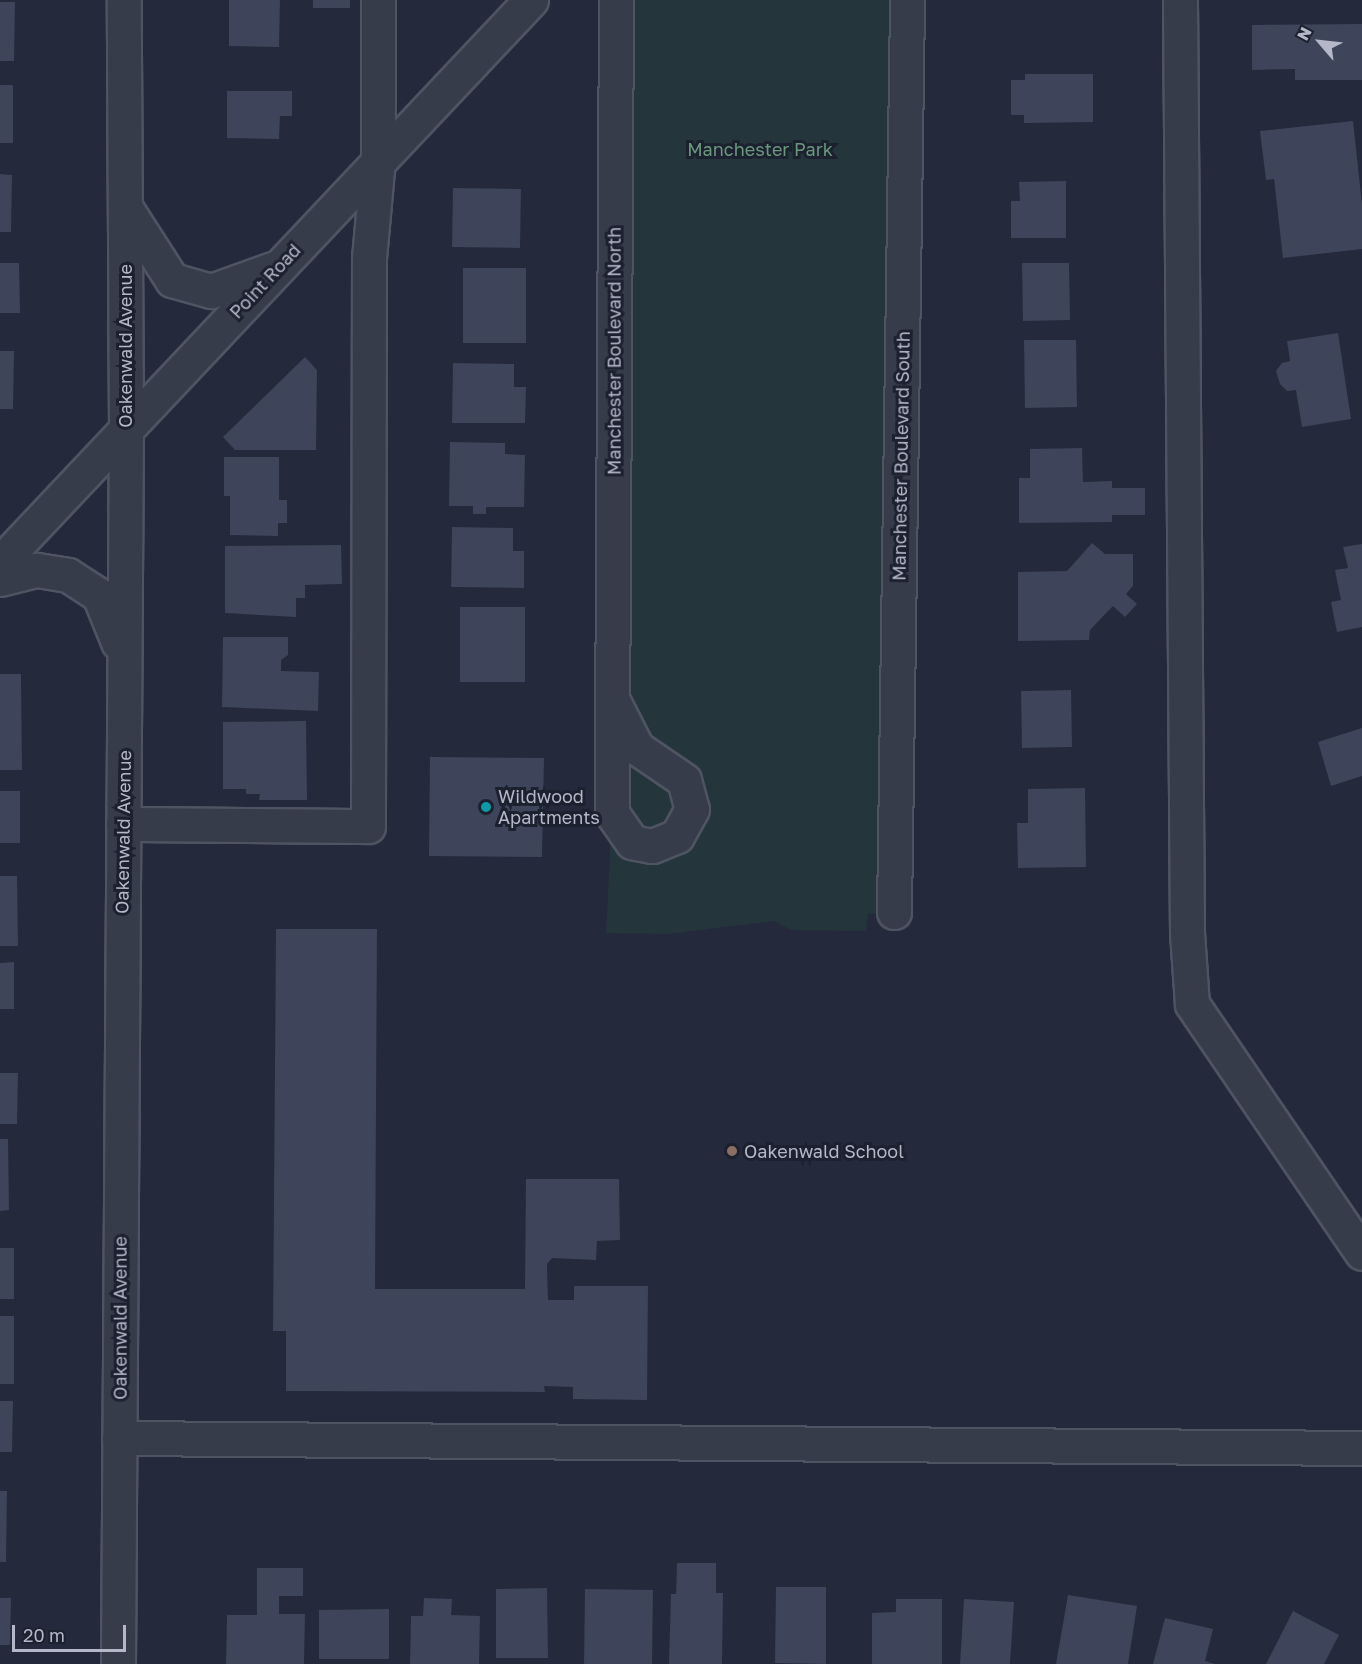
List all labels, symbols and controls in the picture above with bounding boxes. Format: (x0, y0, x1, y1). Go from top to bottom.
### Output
north arrow (1290, 12, 1350, 72)
text: N (1292, 23, 1316, 44)
park label: Manchester Park (687, 138, 833, 160)
street label: Manchester Boulevard North (603, 227, 625, 475)
street label: Point Road (225, 239, 305, 323)
street label: Oakenwald Avenue (114, 264, 136, 428)
street label: Manchester Boulevard South (888, 331, 914, 581)
street label: Oakenwald Avenue (111, 750, 135, 914)
place label: Wildwood Apartments (498, 786, 600, 828)
marker: Wildwood Apartments (479, 800, 493, 814)
place label: Oakenwald School (744, 1140, 904, 1162)
marker: Oakenwald School (725, 1144, 739, 1158)
street label: Oakenwald Avenue (109, 1236, 131, 1400)
scale bar (15, 1613, 129, 1651)
text: 20 m (23, 1624, 65, 1646)

